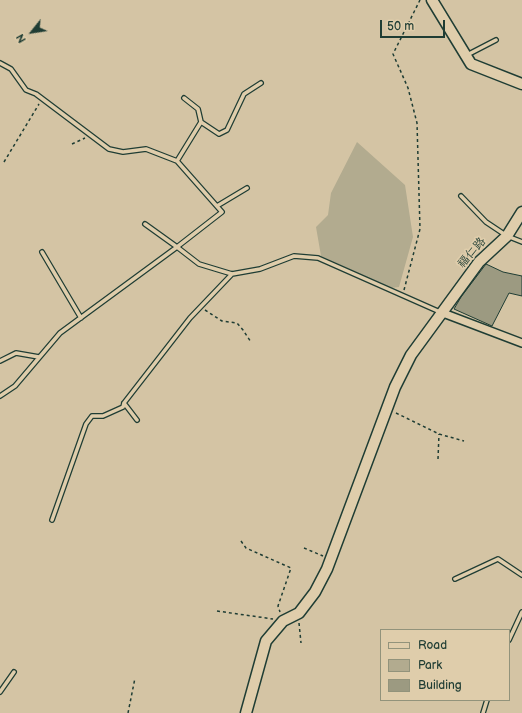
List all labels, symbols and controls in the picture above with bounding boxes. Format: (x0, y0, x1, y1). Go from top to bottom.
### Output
north arrow (12, 12, 52, 52)
scale bar (382, 12, 447, 38)
text: 50 m (387, 19, 414, 34)
text: N (13, 31, 29, 45)
street label: 福仁路 (455, 235, 489, 271)
legend (380, 629, 510, 701)
text: Road (418, 638, 447, 653)
text: Park (418, 658, 442, 673)
text: Building (418, 678, 462, 693)

